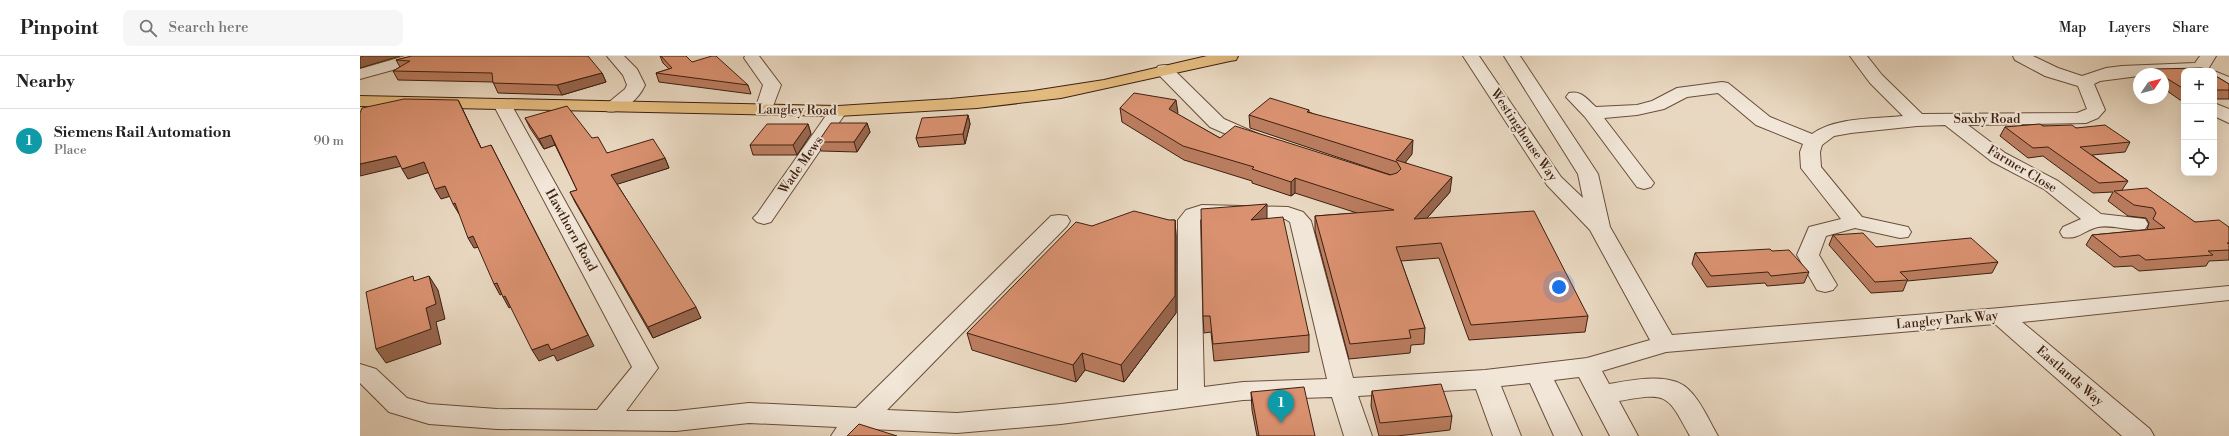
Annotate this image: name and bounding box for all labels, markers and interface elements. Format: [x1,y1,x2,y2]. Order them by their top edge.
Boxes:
search box [123,10,403,46]
text: Pinpoint [20,16,99,40]
icon: search [137,17,159,39]
text: Search here [169,18,249,37]
text: Map [2059,19,2086,37]
text: Layers [2108,19,2151,37]
text: Share [2173,19,2209,37]
north arrow [2133,68,2169,104]
map controls [2181,68,2217,176]
button: + [2181,68,2217,104]
text: Nearby [16,71,75,93]
street label: Westinghouse Way [1487,85,1561,185]
street label: Langley Road [757,101,837,119]
button: − [2181,104,2217,140]
street label: Saxby Road [1953,111,2021,127]
text: Siemens Rail Automation [54,123,231,142]
text: 1 [26,133,32,149]
text: 90 m [313,133,344,149]
street label: Wade Mews [775,133,827,198]
button: locate [2181,140,2217,176]
text: Place [54,142,86,158]
street label: Farmer Close [1984,142,2060,196]
street label: Hawthorn Road [542,186,601,275]
your location [1549,277,1569,297]
street label: Langley Park Way [1895,308,1999,332]
street label: Eastlands Way [2033,342,2107,410]
pin: 1 [1268,390,1294,423]

